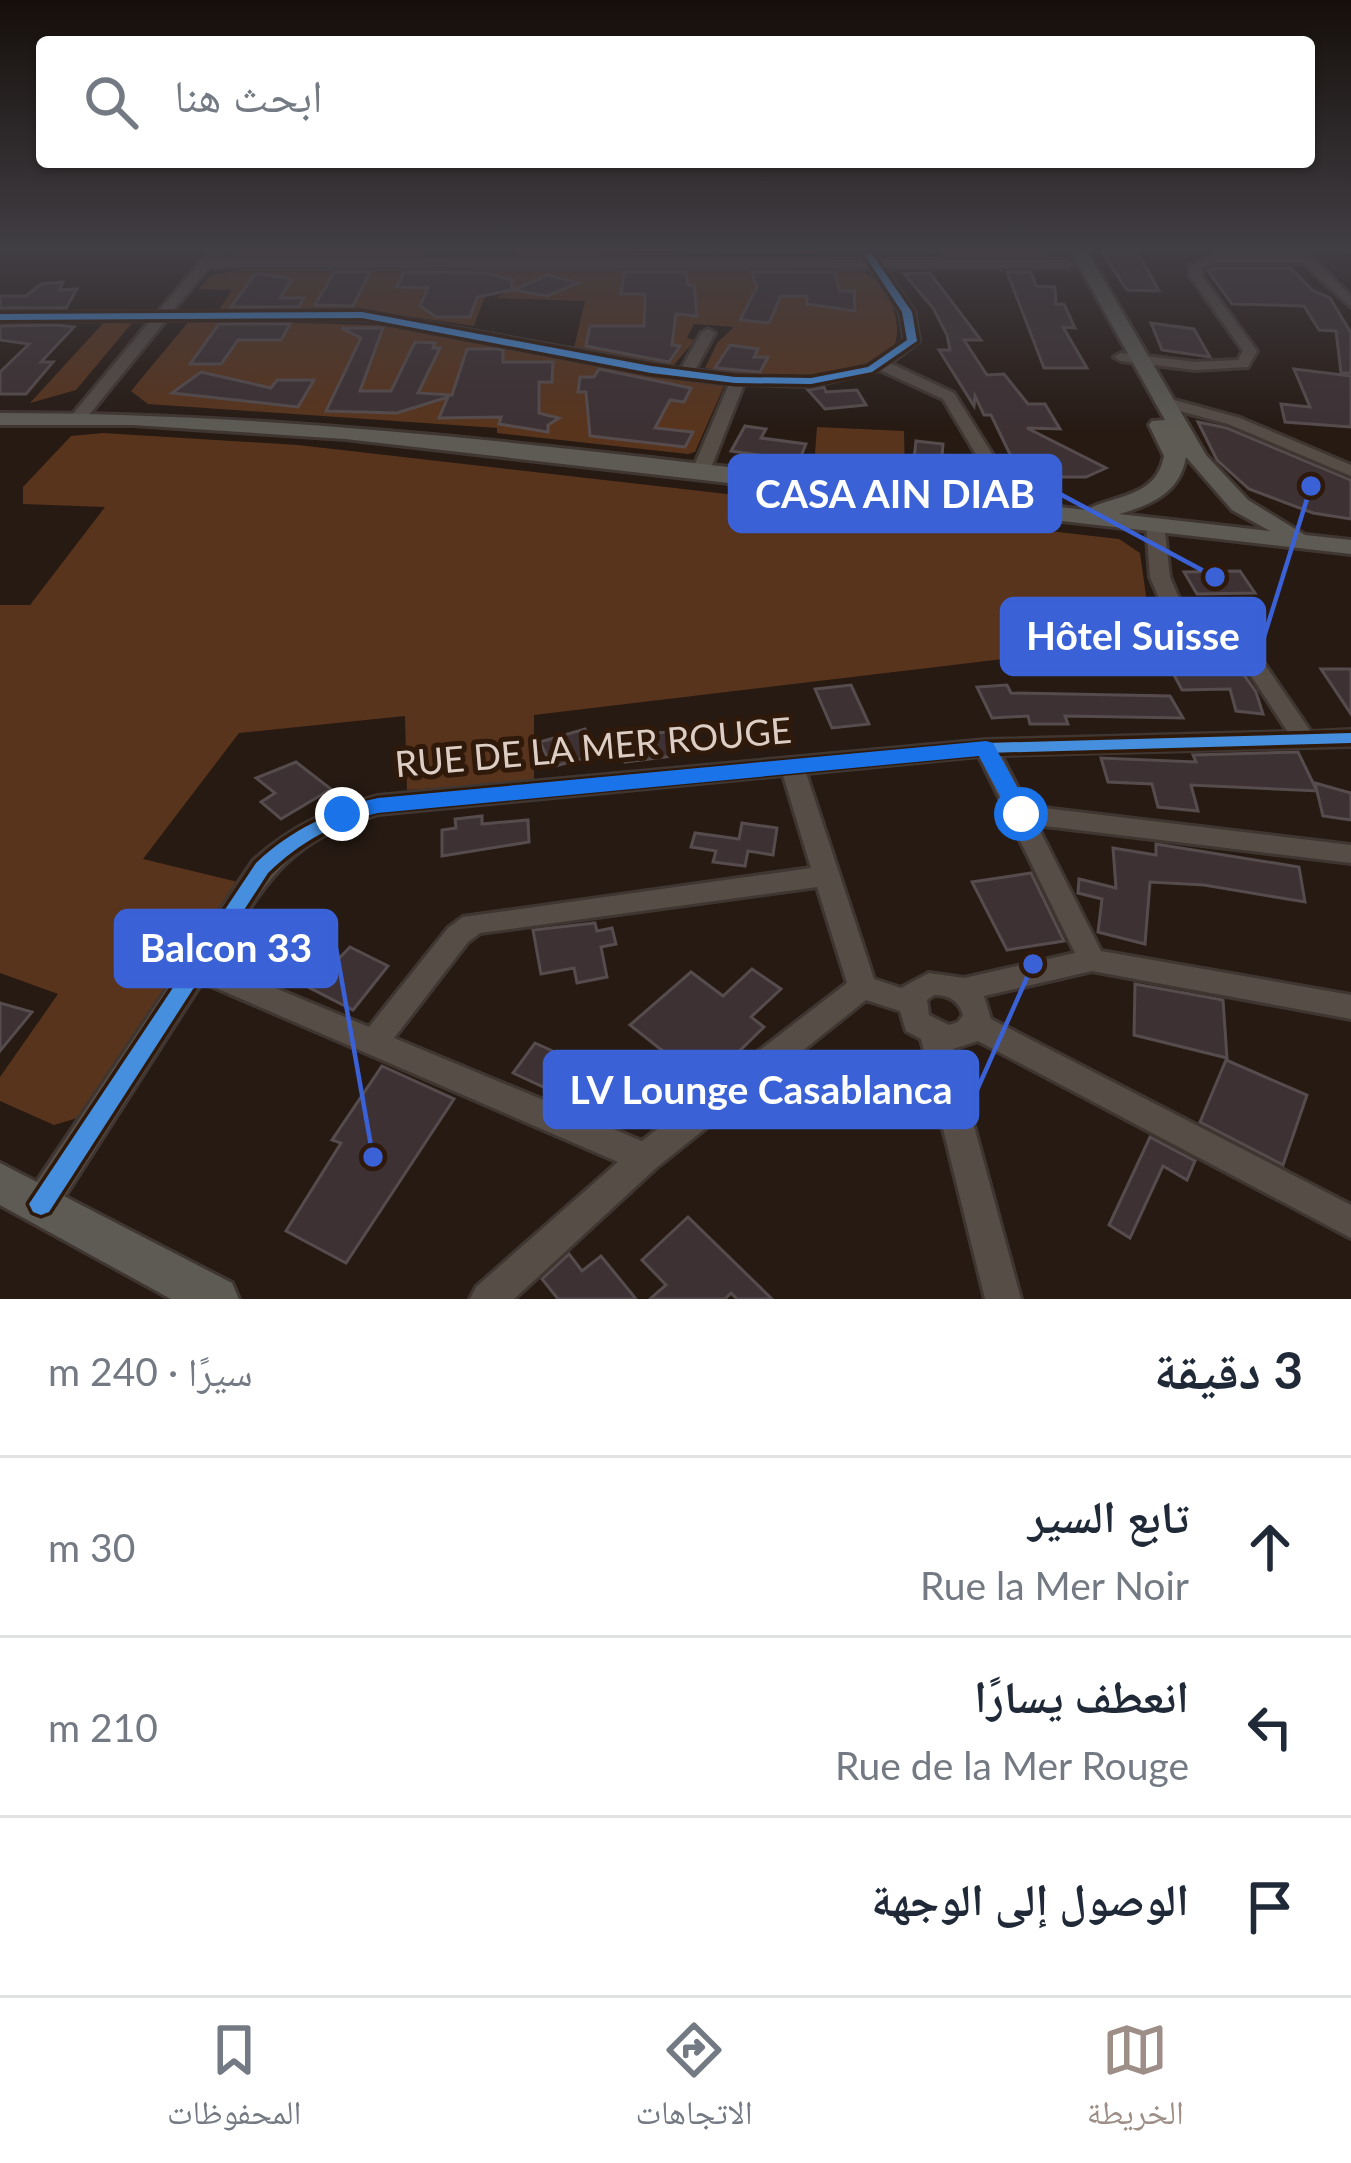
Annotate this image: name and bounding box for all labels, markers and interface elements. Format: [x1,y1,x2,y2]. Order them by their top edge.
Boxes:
search box [36,36,1315,168]
text: ابحث هنا [174,68,323,122]
icon: search [78,69,144,135]
callout: CASA AIN DIAB [730,456,1060,531]
text: CASA AIN DIAB [755,470,1035,516]
callout: Hôtel Suisse [1002,599,1264,674]
text: Hôtel Suisse [1026,612,1240,658]
street label: RUE DE LA MER ROUGE [393,707,793,785]
route end [315,787,369,841]
route start [994,787,1048,841]
callout: Balcon 33 [116,911,336,986]
text: Balcon 33 [140,924,312,970]
callout: LV Lounge Casablanca [545,1052,977,1127]
text: LV Lounge Casablanca [570,1066,952,1112]
text: 3 دقيقة [1154,1339,1303,1400]
text: سيرًا · 240 m [48,1348,253,1394]
text: تابع السير [1028,1489,1189,1543]
icon: ahead [1237,1514,1303,1580]
text: 30 m [48,1524,135,1570]
text: Rue la Mer Noir [920,1562,1189,1608]
text: انعطف يسارًا [974,1669,1189,1723]
icon: left [1237,1694,1303,1760]
text: 210 m [48,1704,158,1750]
text: Rue de la Mer Rouge [835,1742,1189,1788]
text: الوصول إلى الوجهة [871,1872,1189,1926]
icon: arrive [1237,1874,1303,1940]
tab: المحفوظات [167,2017,301,2145]
tab: الاتجاهات [635,2017,753,2145]
tab: الخريطة [1087,2017,1184,2145]

